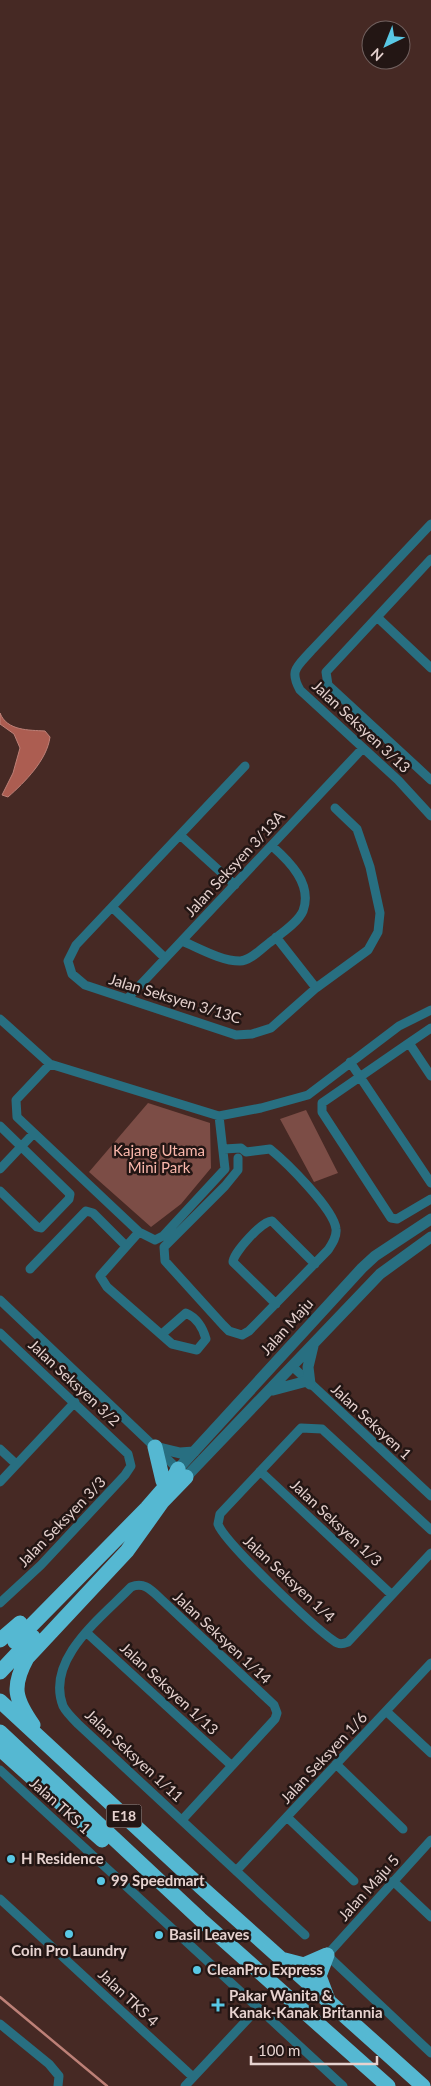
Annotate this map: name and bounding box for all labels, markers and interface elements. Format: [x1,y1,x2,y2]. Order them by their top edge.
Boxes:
north arrow [361,20,411,70]
text: N [367,45,387,65]
street label: Jalan Seksyen 3/13 [309,676,414,776]
street label: Jalan Seksyen 3/13A [181,806,288,920]
street label: Jalan Seksyen 3/13C [107,969,244,1027]
park label: Kajang Utama Mini Park [113,1141,205,1176]
street label: Jalan Maju [256,1294,316,1358]
street label: Jalan Seksyen 3/2 [25,1335,124,1429]
street label: Jalan Seksyen 1 [328,1380,416,1463]
street label: Jalan Seksyen 3/3 [14,1472,109,1570]
street label: Jalan Seksyen 1/3 [287,1475,386,1569]
street label: Jalan Seksyen 1/4 [240,1531,339,1625]
street label: Jalan Seksyen 1/14 [170,1587,276,1687]
street label: Jalan Seksyen 1/13 [117,1638,222,1738]
street label: Jalan Seksyen 1/11 [82,1705,187,1805]
street label: Jalan Seksyen 1/6 [276,1708,370,1807]
street label: Jalan TKS 1 [27,1773,95,1837]
road number: E18 [106,1804,142,1828]
place label: H Residence [21,1849,104,1867]
street label: Jalan Maju 5 [334,1851,402,1924]
marker: H Residence [5,1853,17,1865]
place label: 99 Speedmart [111,1871,205,1889]
marker: 99 Speedmart [95,1875,107,1887]
place label: Basil Leaves [169,1925,250,1943]
marker: Coin Pro Laundry [63,1928,75,1940]
marker: Basil Leaves [153,1929,165,1941]
place label: Coin Pro Laundry [11,1941,127,1959]
place label: CleanPro Express [207,1960,323,1978]
marker: CleanPro Express [191,1964,203,1976]
street label: Jalan TKS 4 [95,1965,163,2030]
place label: Pakar Wanita & Kanak-Kanak Britannia [229,1986,383,2021]
marker: Pakar Wanita & Kanak-Kanak Britannia [211,1998,225,2012]
scale bar [251,2034,377,2066]
text: 100 m [258,2041,300,2059]

